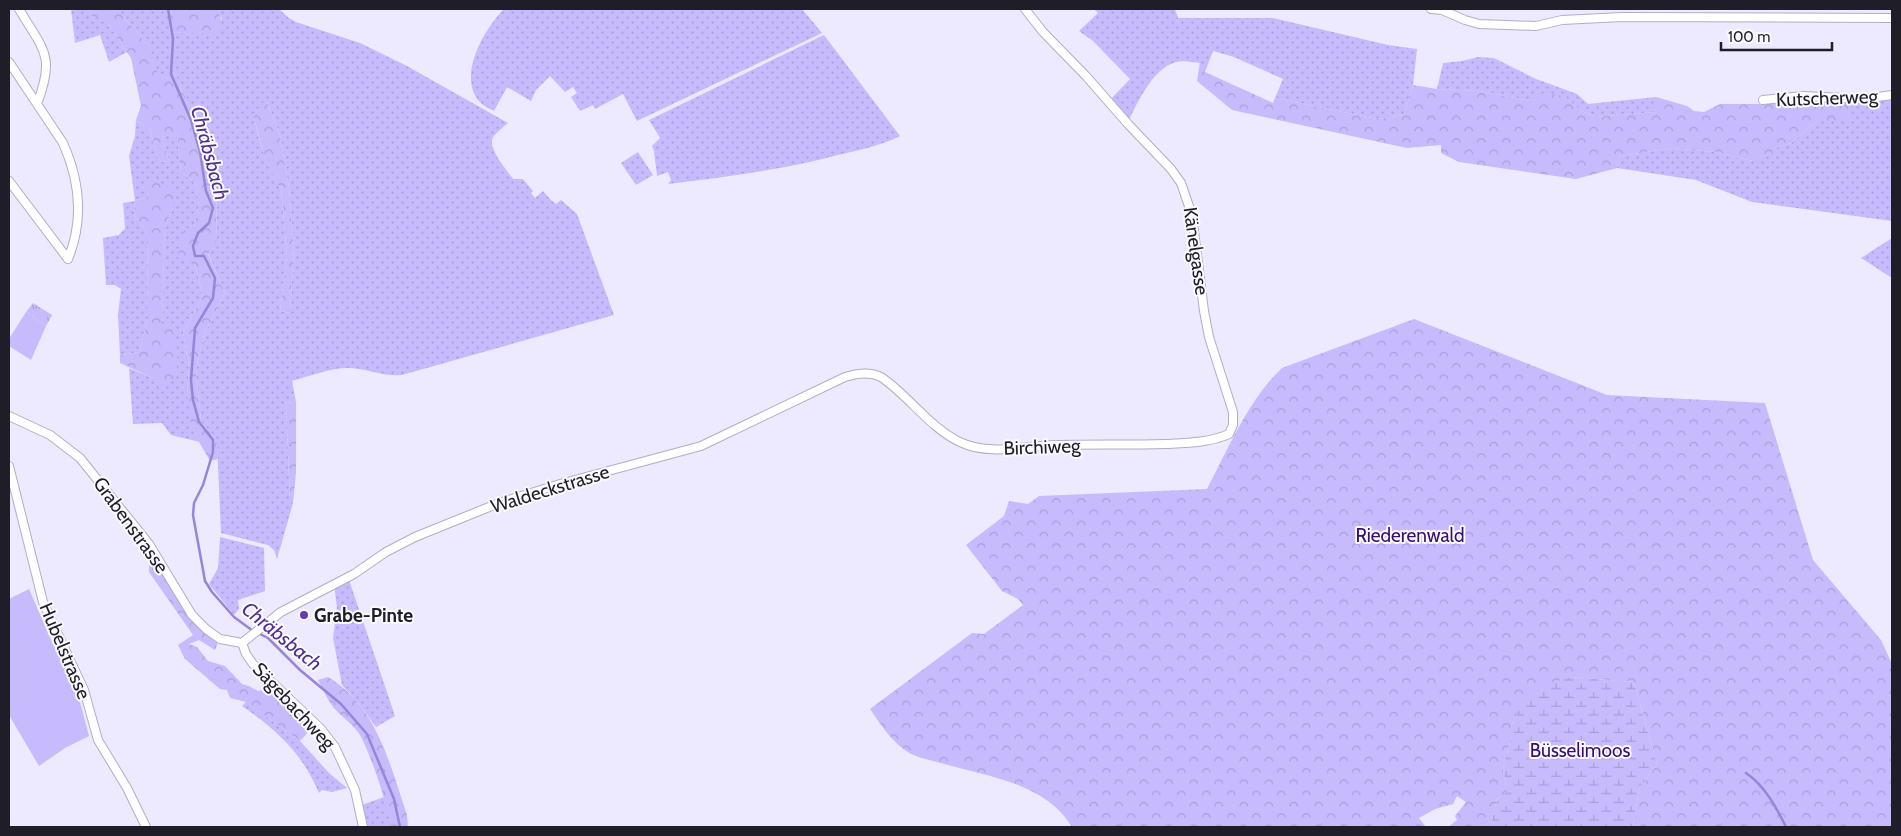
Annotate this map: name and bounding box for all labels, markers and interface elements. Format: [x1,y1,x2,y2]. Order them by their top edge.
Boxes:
scale bar [1721,20,1832,52]
text: 100 m [1728,28,1770,46]
street label: Kutscherweg [1776,85,1879,111]
water label: Chräbsbach [186,104,234,202]
street label: Känelgasse [1178,205,1214,297]
street label: Birchiweg [1003,434,1081,460]
street label: Waldeckstrasse [488,460,612,518]
street label: Grabenstrasse [88,472,174,578]
park label: Riederenwald [1355,524,1465,547]
water label: Chräbsbach [237,596,327,676]
street label: Hubelstrasse [34,599,96,703]
place label: Grabe-Pinte [314,604,413,627]
marker: Grabe-Pinte [298,609,310,621]
street label: Sägebachweg [248,658,341,755]
park label: Büsselimoos [1530,739,1630,762]

